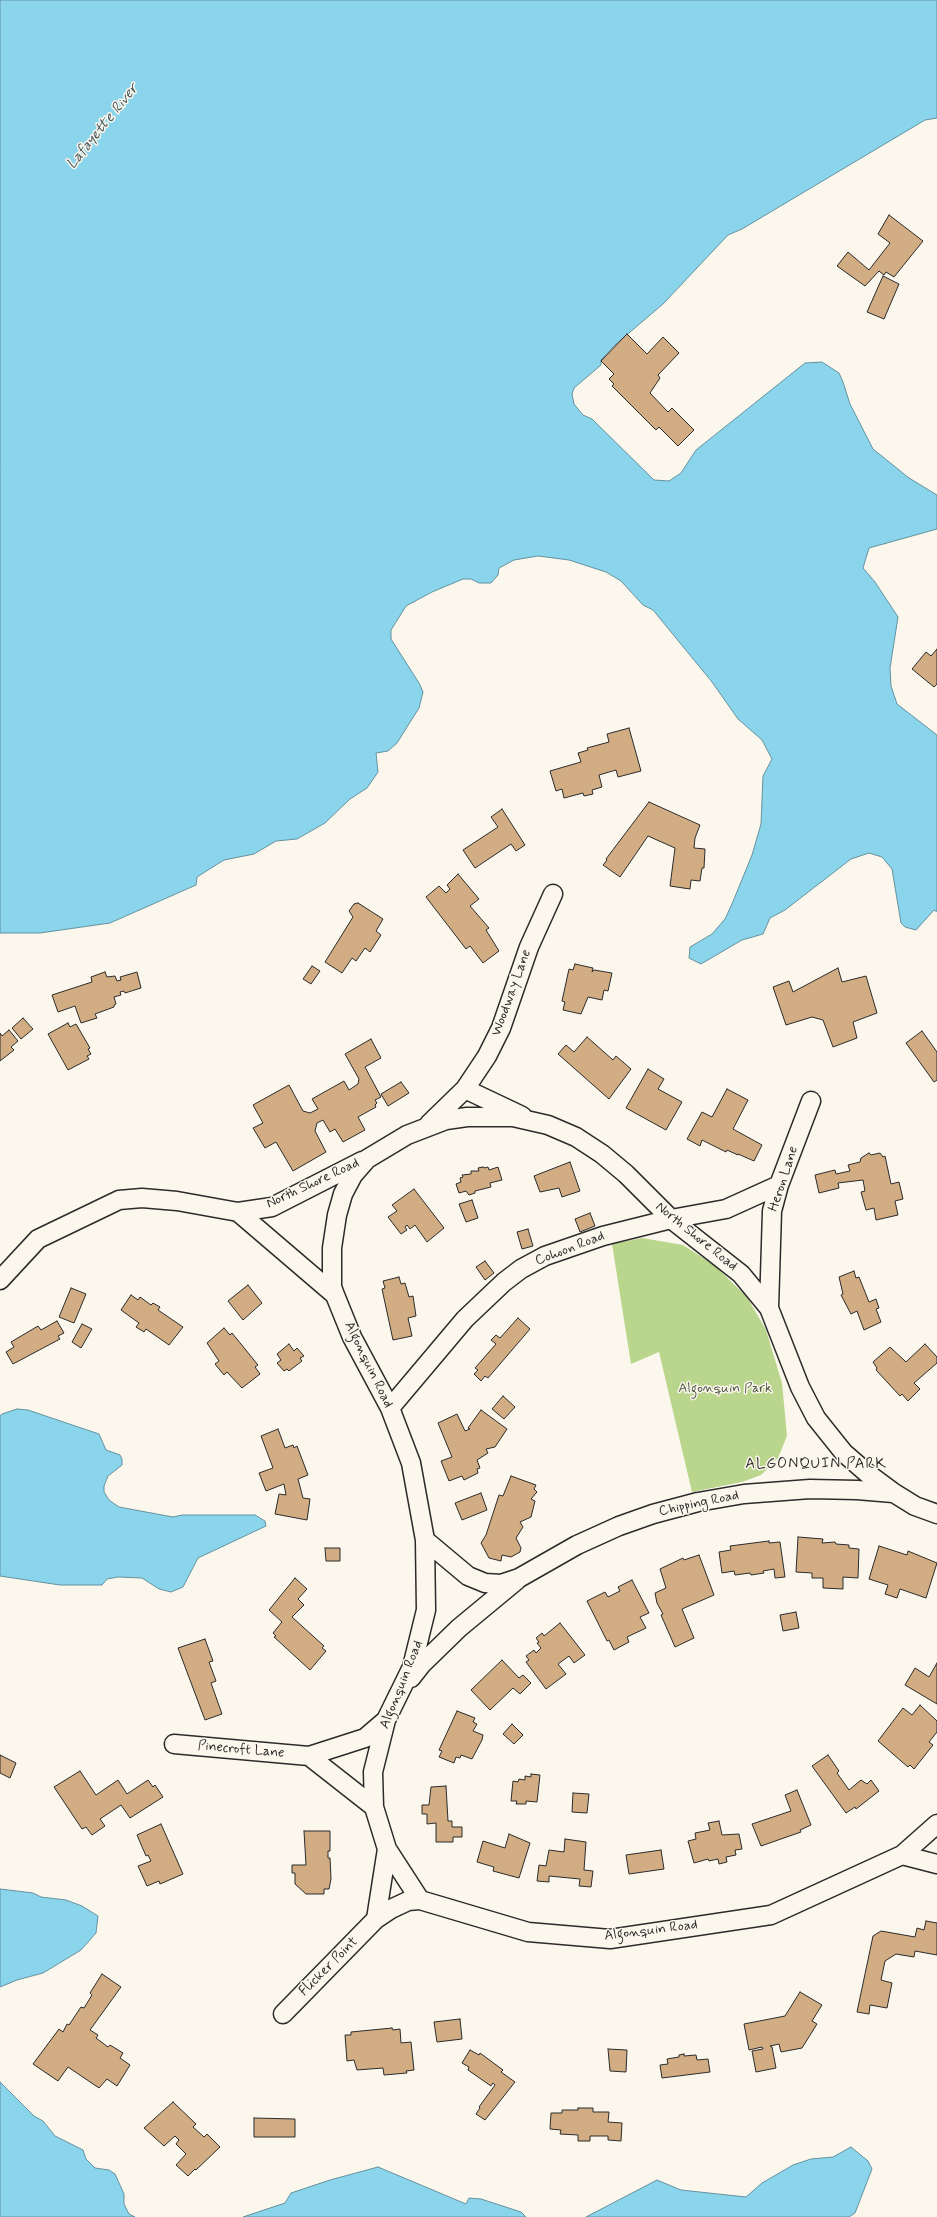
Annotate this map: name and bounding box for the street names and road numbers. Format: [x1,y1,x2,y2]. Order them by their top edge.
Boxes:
street label: Woodway Lane [489,947,535,1039]
street label: Heron Lane [766,1144,802,1214]
street label: North Shore Road [264,1155,362,1213]
street label: North Shore Road [652,1199,740,1275]
street label: Cohoon Road [533,1228,607,1270]
street label: Algonquin Road [340,1319,396,1411]
street label: Chipping Road [657,1487,741,1521]
street label: Algonquin Road [377,1638,427,1732]
street label: Pinecroft Lane [197,1738,285,1762]
street label: Algonquin Road [603,1917,699,1945]
street label: Flicker Point [296,1934,362,2000]

